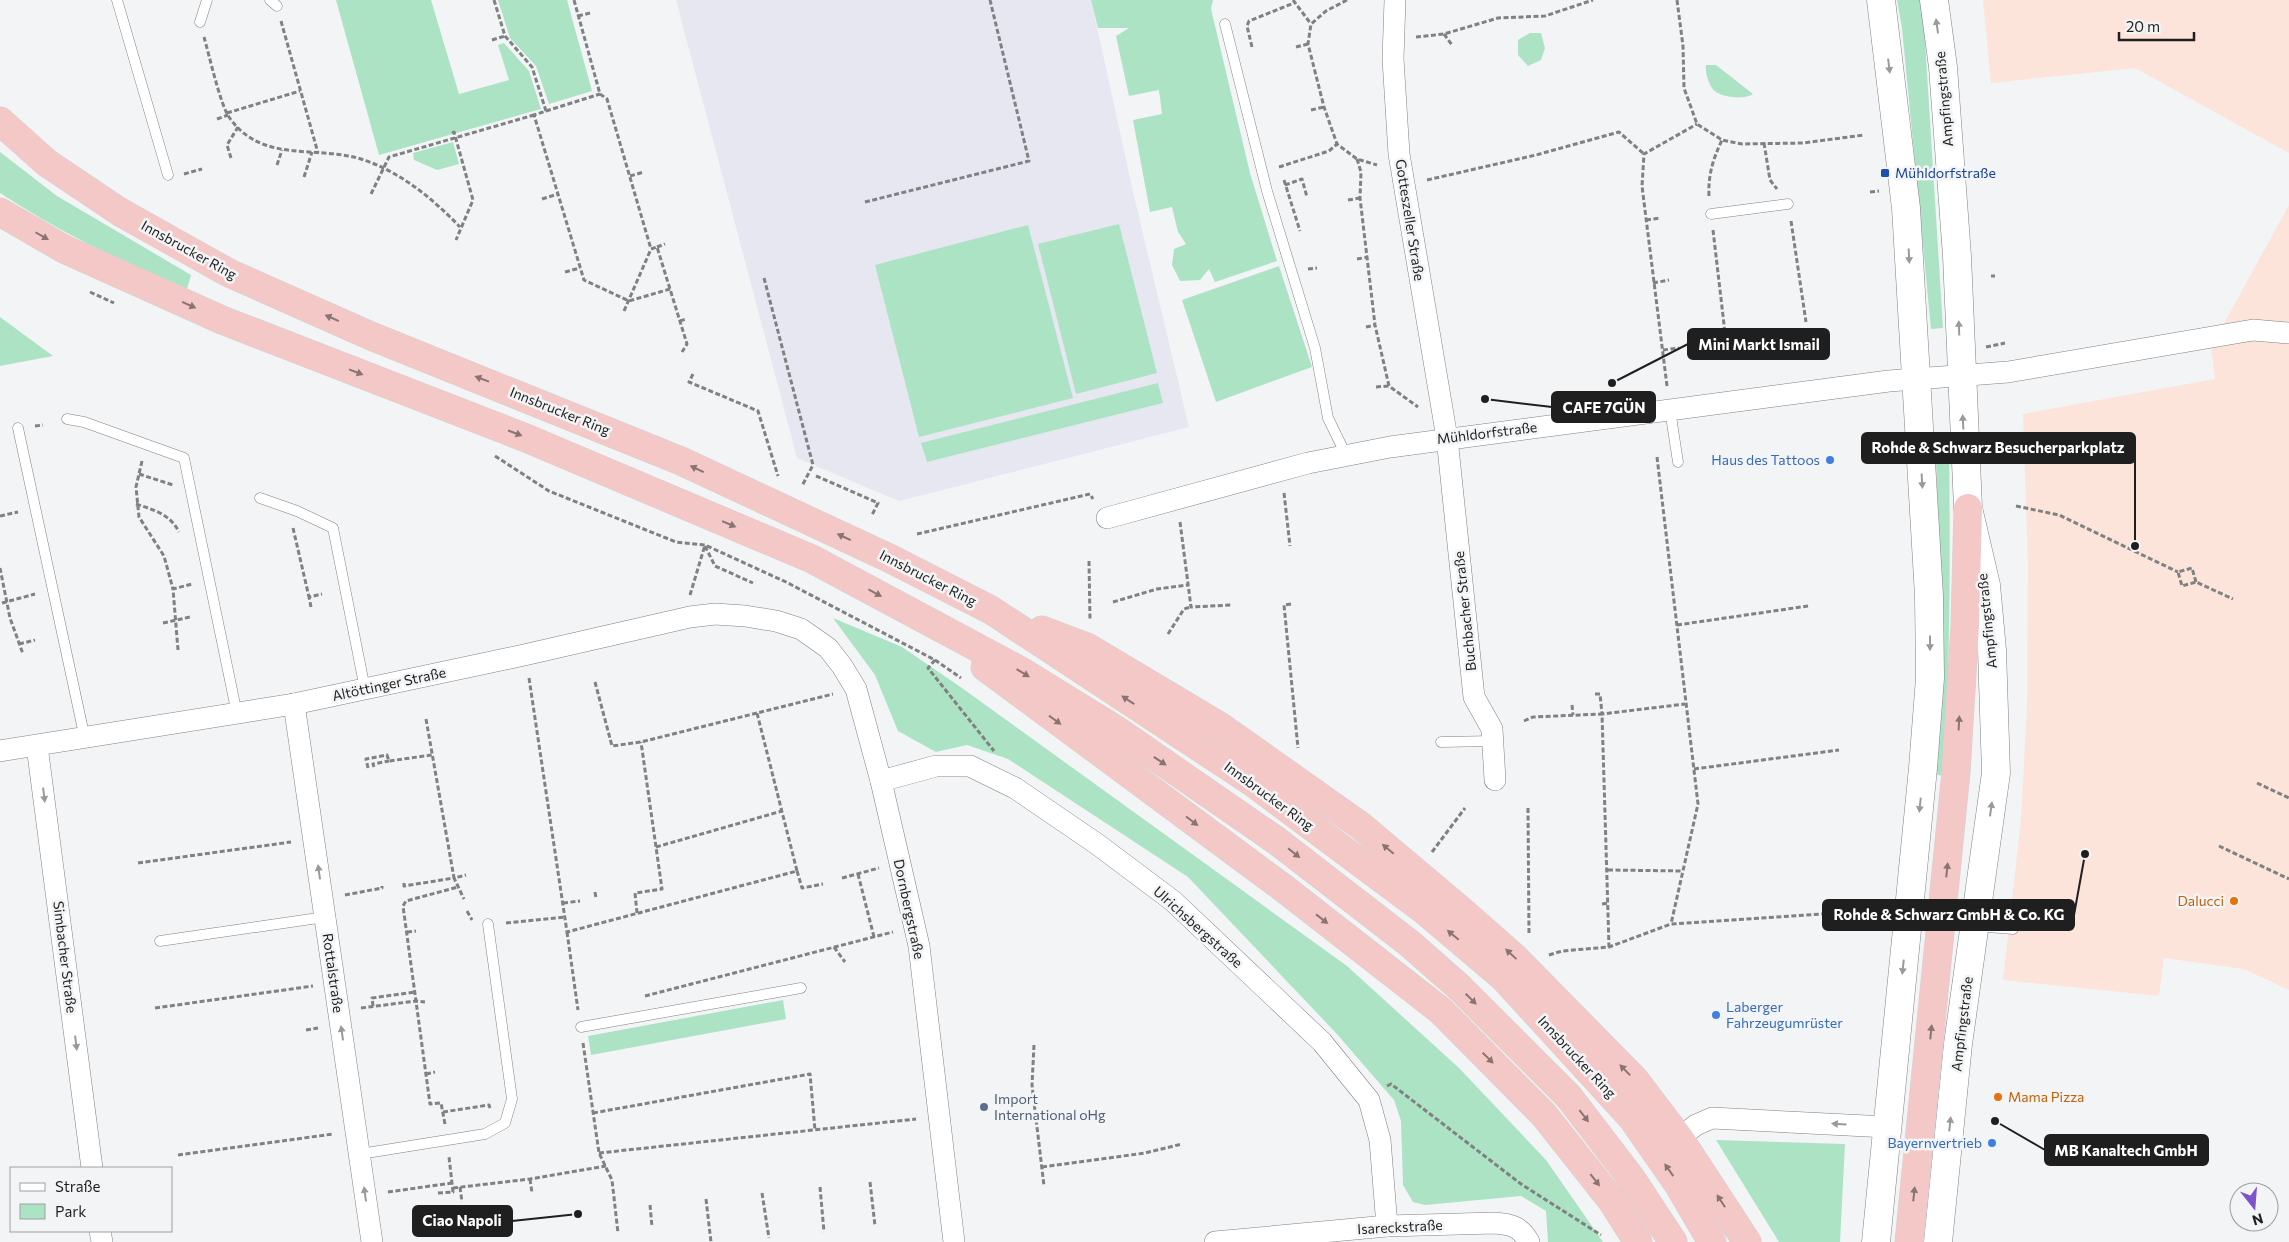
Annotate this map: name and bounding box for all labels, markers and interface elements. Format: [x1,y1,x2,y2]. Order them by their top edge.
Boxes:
scale bar [2119,10,2194,42]
text: 20 m [2126,17,2160,35]
one-way arrow [1933,18,1941,34]
street label: Ampfingstraße [1931,51,1956,147]
one-way arrow [1885,58,1893,74]
street label: Gotteszeller Straße [1392,158,1429,282]
place label: Mühldorfstraße [1895,164,1996,181]
marker: Mühldorfstraße [1879,167,1891,179]
street label: Innsbrucker Ring [139,216,240,283]
one-way arrow [35,232,49,241]
one-way arrow [1906,249,1914,265]
one-way arrow [182,302,196,310]
one-way arrow [325,314,339,322]
one-way arrow [1955,320,1963,336]
callout: Mini Markt Ismail [1688,329,1829,359]
text: Mini Markt Ismail [1698,335,1820,353]
one-way arrow [349,368,364,376]
one-way arrow [475,375,490,383]
street label: Innsbrucker Ring [508,383,613,439]
callout: CAFE 7GÜN [1552,392,1655,422]
text: CAFE 7GÜN [1563,398,1645,416]
one-way arrow [1959,414,1967,430]
street label: Mühldorfstraße [1436,418,1538,447]
one-way arrow [507,430,522,437]
callout: Rohde & Schwarz Besucherparkplatz [1862,433,2135,463]
text: Rohde & Schwarz Besucherparkplatz [1871,438,2125,456]
place label: Haus des Tattoos [1711,451,1820,468]
marker: Haus des Tattoos [1824,454,1836,466]
one-way arrow [690,464,704,472]
one-way arrow [1919,473,1927,489]
one-way arrow [721,520,736,528]
one-way arrow [837,533,851,541]
street label: Innsbrucker Ring [877,546,980,609]
street label: Buchbacher Straße [1450,550,1479,672]
street label: Ampfingstraße [1973,573,2000,669]
one-way arrow [868,589,883,597]
one-way arrow [1926,635,1934,651]
street label: Altöttinger Straße [331,663,447,704]
one-way arrow [1017,669,1030,678]
one-way arrow [1122,696,1135,705]
one-way arrow [1048,714,1061,725]
one-way arrow [1956,715,1964,731]
one-way arrow [1154,756,1167,766]
street label: Innsbrucker Ring [1221,757,1318,834]
one-way arrow [40,787,48,803]
one-way arrow [1915,797,1923,813]
one-way arrow [1987,801,1995,817]
one-way arrow [1186,816,1199,826]
one-way arrow [1381,843,1394,854]
one-way arrow [1287,848,1300,859]
street label: Dornbergstraße [891,857,928,960]
one-way arrow [1943,862,1951,878]
one-way arrow [314,864,322,880]
street label: Ulrichsbergstraße [1150,882,1246,971]
place label: Dalucci [2178,892,2224,909]
marker: Dalucci [2228,895,2240,907]
street label: Simbacher Straße [50,900,81,1014]
callout: Rohde & Schwarz GmbH & Co. KG [1823,900,2074,930]
text: Rohde & Schwarz GmbH & Co. KG [1833,905,2065,923]
one-way arrow [1315,913,1328,924]
one-way arrow [1447,930,1460,941]
street label: Rottalstraße [319,932,347,1014]
one-way arrow [1505,948,1517,960]
one-way arrow [1899,959,1907,975]
street label: Ampfingstraße [1947,976,1976,1072]
one-way arrow [1465,993,1477,1005]
place label: Laberger Fahrzeugumrüster [1726,998,1843,1031]
marker: Laberger Fahrzeugumrüster [1710,1009,1722,1021]
street label: Innsbrucker Ring [1535,1012,1620,1102]
one-way arrow [1927,1024,1935,1040]
one-way arrow [338,1025,346,1041]
one-way arrow [72,1035,80,1051]
one-way arrow [1482,1052,1494,1064]
one-way arrow [1619,1064,1631,1076]
place label: Mama Pizza [2008,1088,2084,1105]
place label: Import International oHg [994,1090,1106,1123]
marker: Mama Pizza [1992,1091,2004,1103]
marker: Import International oHg [978,1101,990,1113]
one-way arrow [1578,1109,1589,1122]
one-way arrow [1946,1116,1954,1132]
one-way arrow [1830,1119,1846,1127]
place label: Bayernvertrieb [1887,1134,1982,1151]
callout: MB Kanaltech GmbH [2045,1135,2208,1165]
marker: Bayernvertrieb [1986,1137,1998,1149]
text: MB Kanaltech GmbH [2054,1141,2198,1159]
one-way arrow [1664,1164,1674,1177]
legend [10,1167,172,1232]
one-way arrow [1590,1173,1601,1186]
text: Straße [55,1177,101,1195]
north arrow [2229,1182,2279,1232]
one-way arrow [361,1185,369,1201]
one-way arrow [1910,1185,1918,1201]
one-way arrow [1716,1194,1725,1208]
text: Park [55,1202,86,1220]
callout: Ciao Napoli [413,1206,512,1236]
text: N [2250,1210,2265,1230]
text: Ciao Napoli [422,1211,502,1229]
street label: Isareckstraße [1357,1216,1443,1237]

